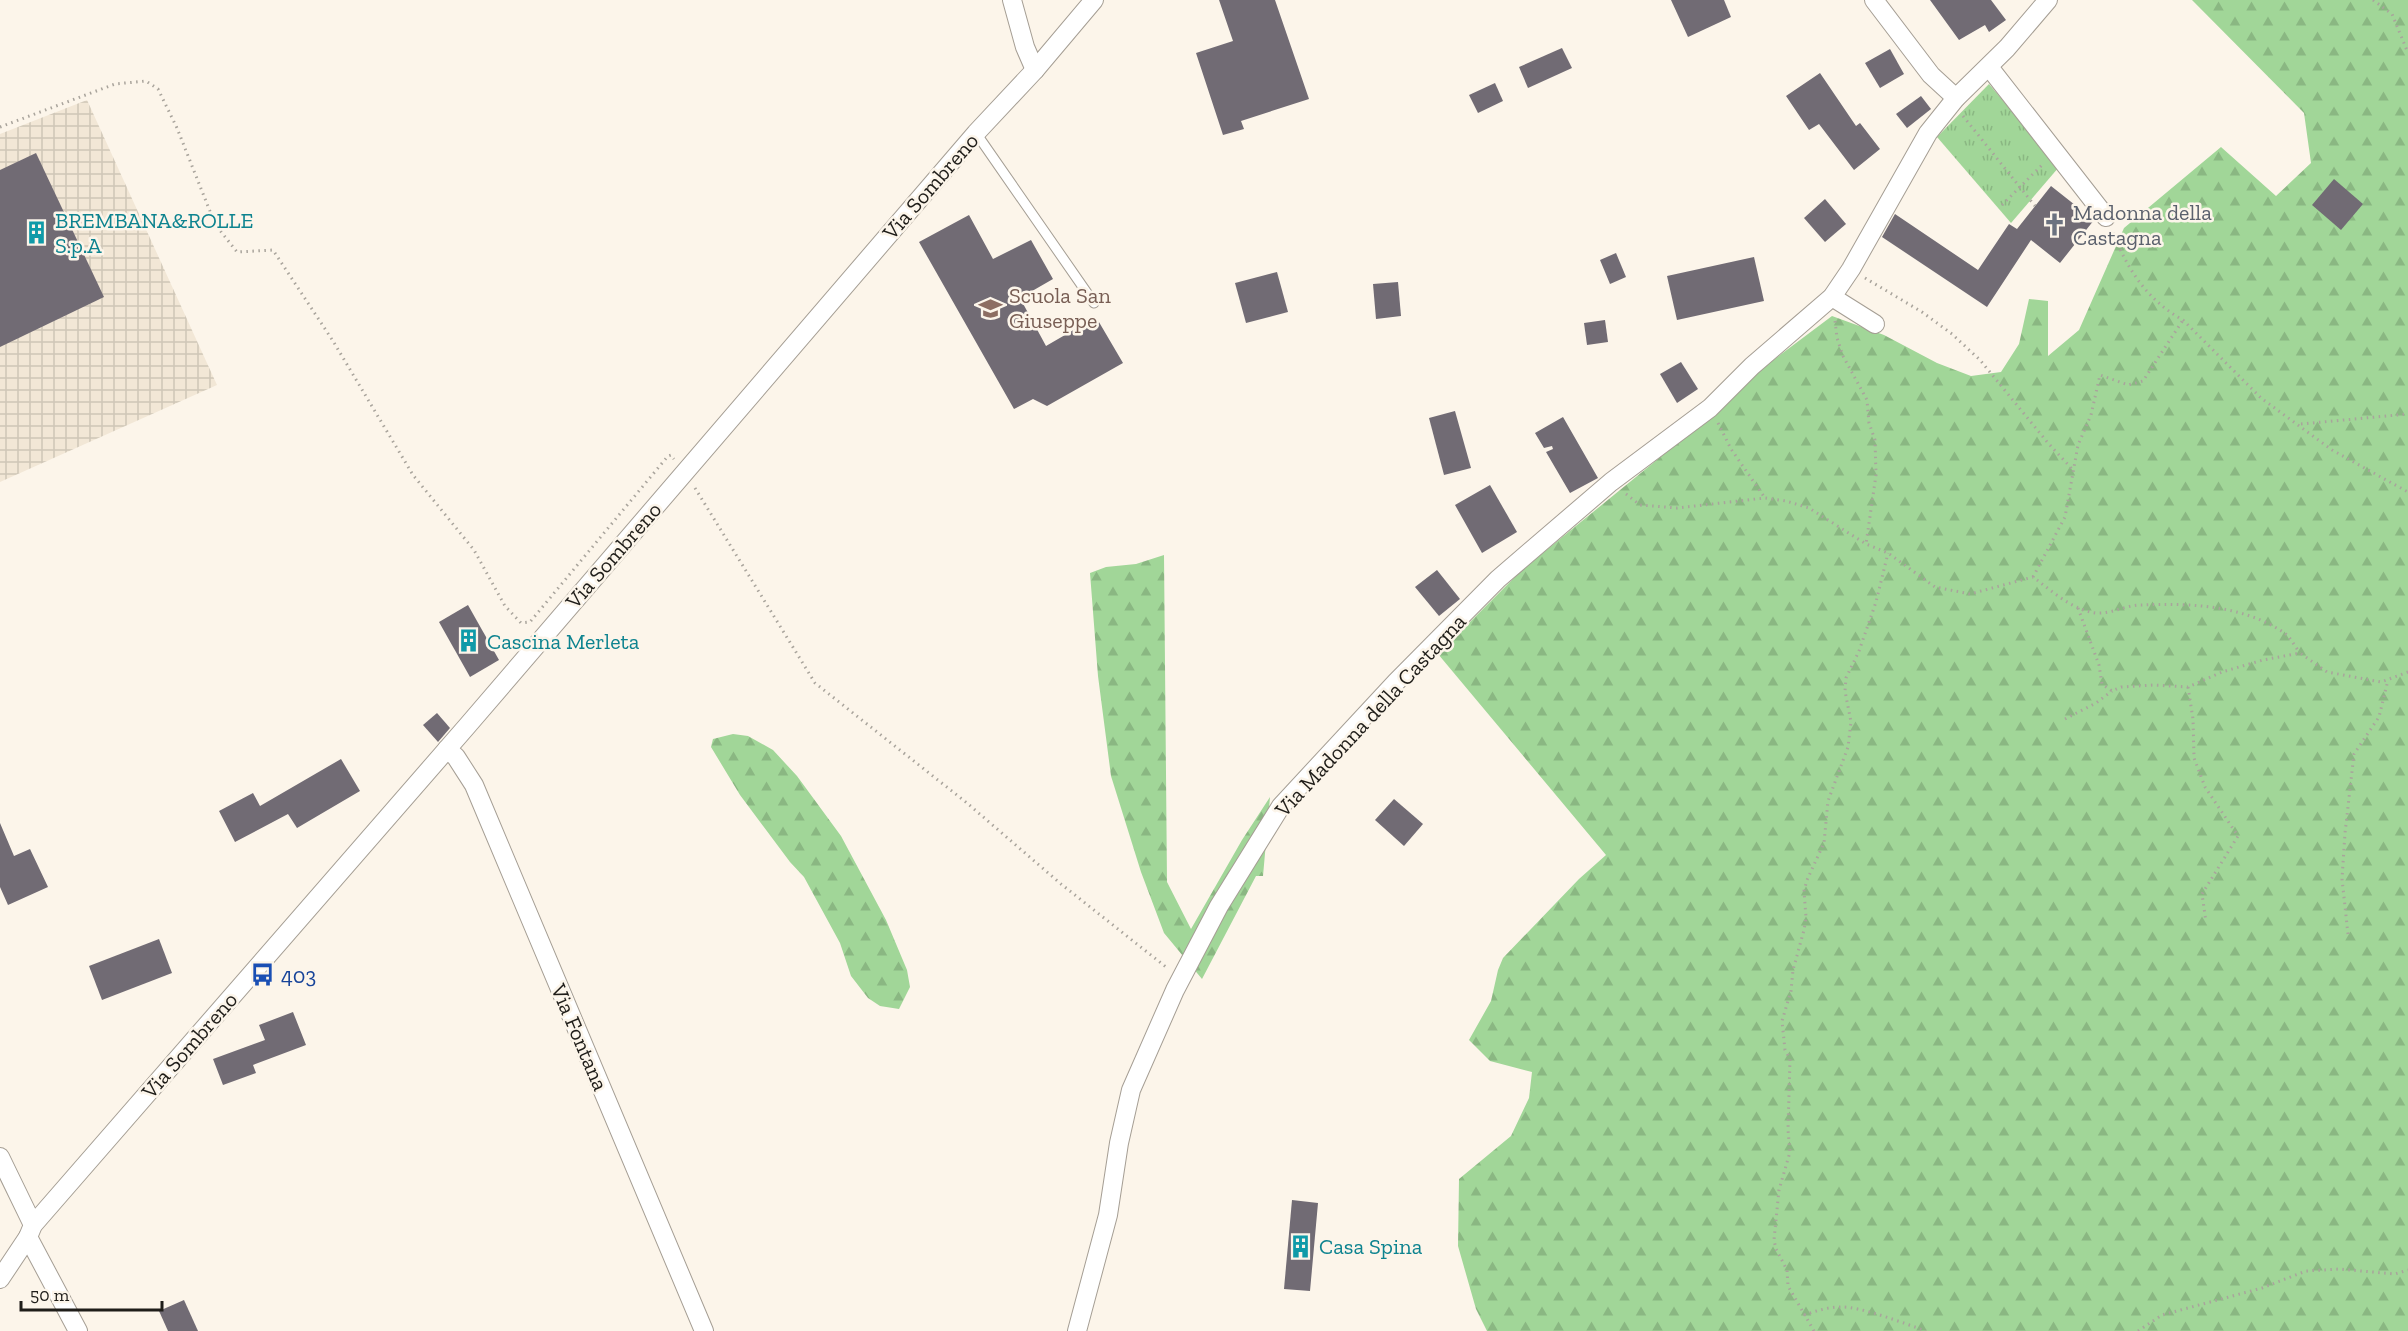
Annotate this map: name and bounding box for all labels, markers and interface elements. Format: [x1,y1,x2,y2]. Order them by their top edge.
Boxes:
street label: Via Sombreno [876,127,984,246]
place label: Madonna della Castagna [2073,199,2212,251]
place label: BREMBANA&ROLLE S.p.A [55,207,254,259]
church icon: Madonna della Castagna [2042,212,2068,238]
building icon: BREMBANA&ROLLE S.p.A [24,220,50,246]
place label: Scuola San Giuseppe [1009,282,1111,334]
school or university icon: Scuola San Giuseppe [978,295,1004,321]
street label: Via Sombreno [559,496,667,615]
street label: Via Madonna della Castagna [1268,608,1472,823]
building icon: Cascina Merleta [456,628,482,654]
place label: Cascina Merleta [487,628,640,655]
bus stop icon: 403 [250,962,276,988]
place label: 403 [281,962,316,989]
street label: Via Fontana [545,979,614,1095]
street label: Via Sombreno [135,986,243,1105]
building icon: Casa Spina [1288,1233,1314,1259]
place label: Casa Spina [1319,1233,1423,1260]
scale bar [21,1274,162,1312]
text: 50 m [30,1284,70,1306]

